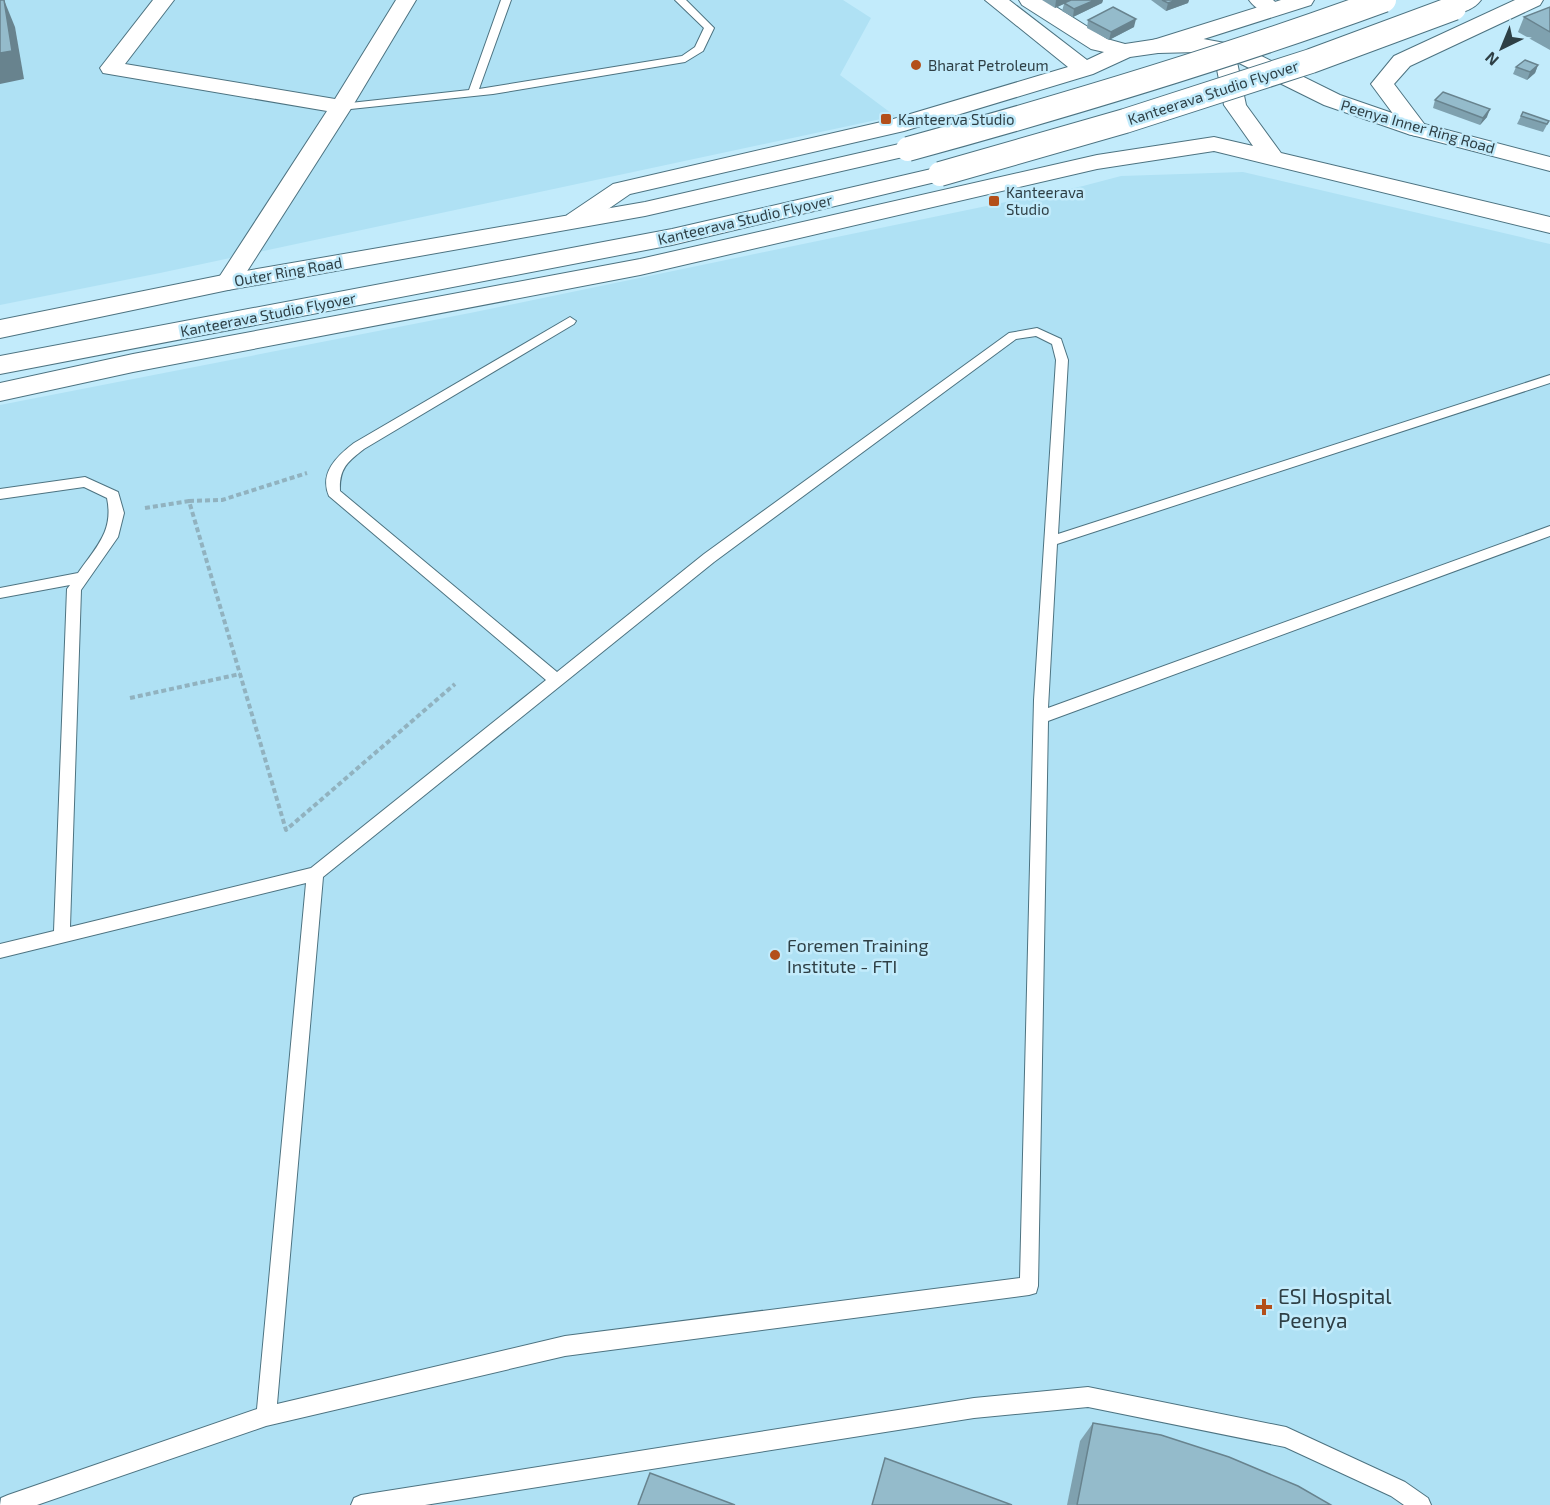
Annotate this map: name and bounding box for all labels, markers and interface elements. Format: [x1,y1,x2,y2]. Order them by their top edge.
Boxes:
north arrow [1472,18,1532,78]
text: N [1481,48,1502,70]
place label: Bharat Petroleum [928,56,1049,74]
street label: Kanteerava Studio Flyover [1125,56,1301,128]
marker: Bharat Petroleum [909,58,923,72]
street label: Peenya Inner Ring Road [1339,95,1497,157]
place label: Kanteerva Studio [898,110,1015,128]
marker: Kanteerva Studio [879,112,893,126]
place label: Kanteerava Studio [1006,183,1084,218]
street label: Kanteerava Studio Flyover [656,190,834,248]
marker: Kanteerava Studio [987,194,1001,208]
street label: Outer Ring Road [233,253,343,289]
street label: Kanteerava Studio Flyover [179,288,357,340]
place label: Foremen Training Institute - FTI [787,934,929,977]
marker: Foremen Training Institute - FTI [768,948,782,962]
place label: ESI Hospital Peenya [1278,1283,1392,1332]
marker: ESI Hospital Peenya [1255,1298,1273,1316]

